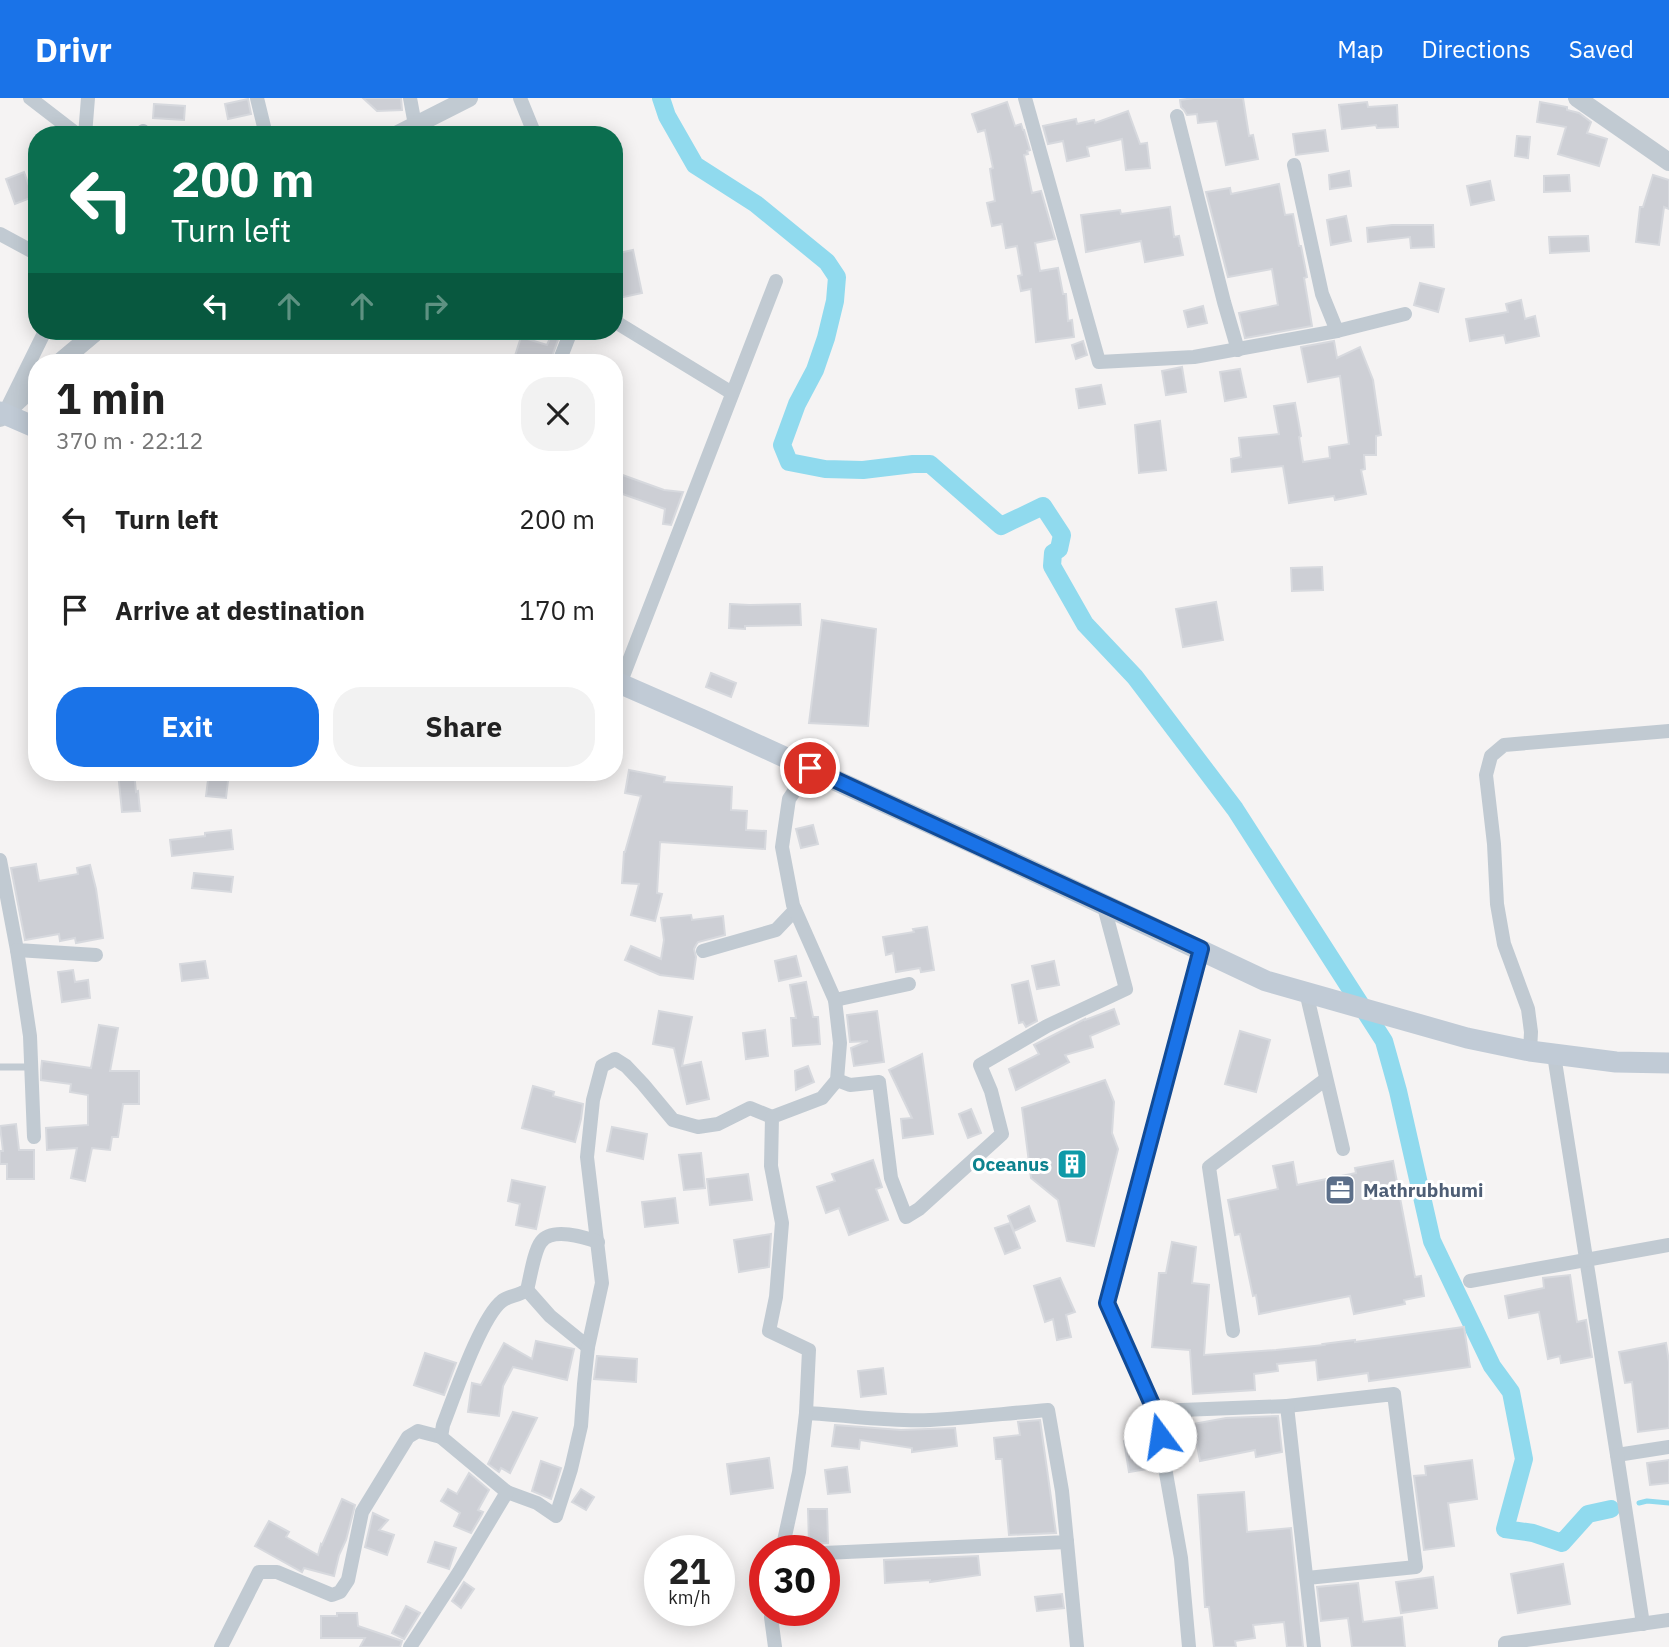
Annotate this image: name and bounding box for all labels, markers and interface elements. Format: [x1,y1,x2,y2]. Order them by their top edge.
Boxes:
text: Drivr [35,28,112,71]
text: Map [1337,33,1383,65]
text: Directions [1421,33,1531,65]
text: Saved [1569,33,1634,65]
text: 200 m [171,147,315,210]
icon: left [56,154,147,245]
text: Turn left [171,209,291,251]
icon: left [197,287,235,325]
icon: ahead [270,287,308,325]
icon: ahead [343,287,381,325]
icon: right [416,287,454,325]
text: 1 min [56,371,166,426]
button: close [521,377,595,451]
text: 370 m · 22:12 [56,425,203,455]
icon: left [56,500,94,538]
text: Turn left [115,502,218,536]
text: 200 m [519,502,595,536]
icon: arrive [56,591,94,629]
text: Arrive at destination [115,593,365,627]
text: 170 m [519,593,595,627]
button: Exit [56,687,319,767]
button: Share [333,687,595,767]
pin [780,738,840,798]
icon: arrive [791,749,829,787]
building icon: Oceanus [1055,1147,1089,1181]
place label: Oceanus [972,1152,1049,1176]
office icon: Mathrubhumi [1323,1173,1357,1207]
place label: Mathrubhumi [1363,1178,1483,1202]
position arrow [1123,1399,1197,1473]
speed limit sign: 30 [749,1535,840,1626]
text: 21 [668,1548,711,1594]
text: km/h [668,1586,711,1609]

